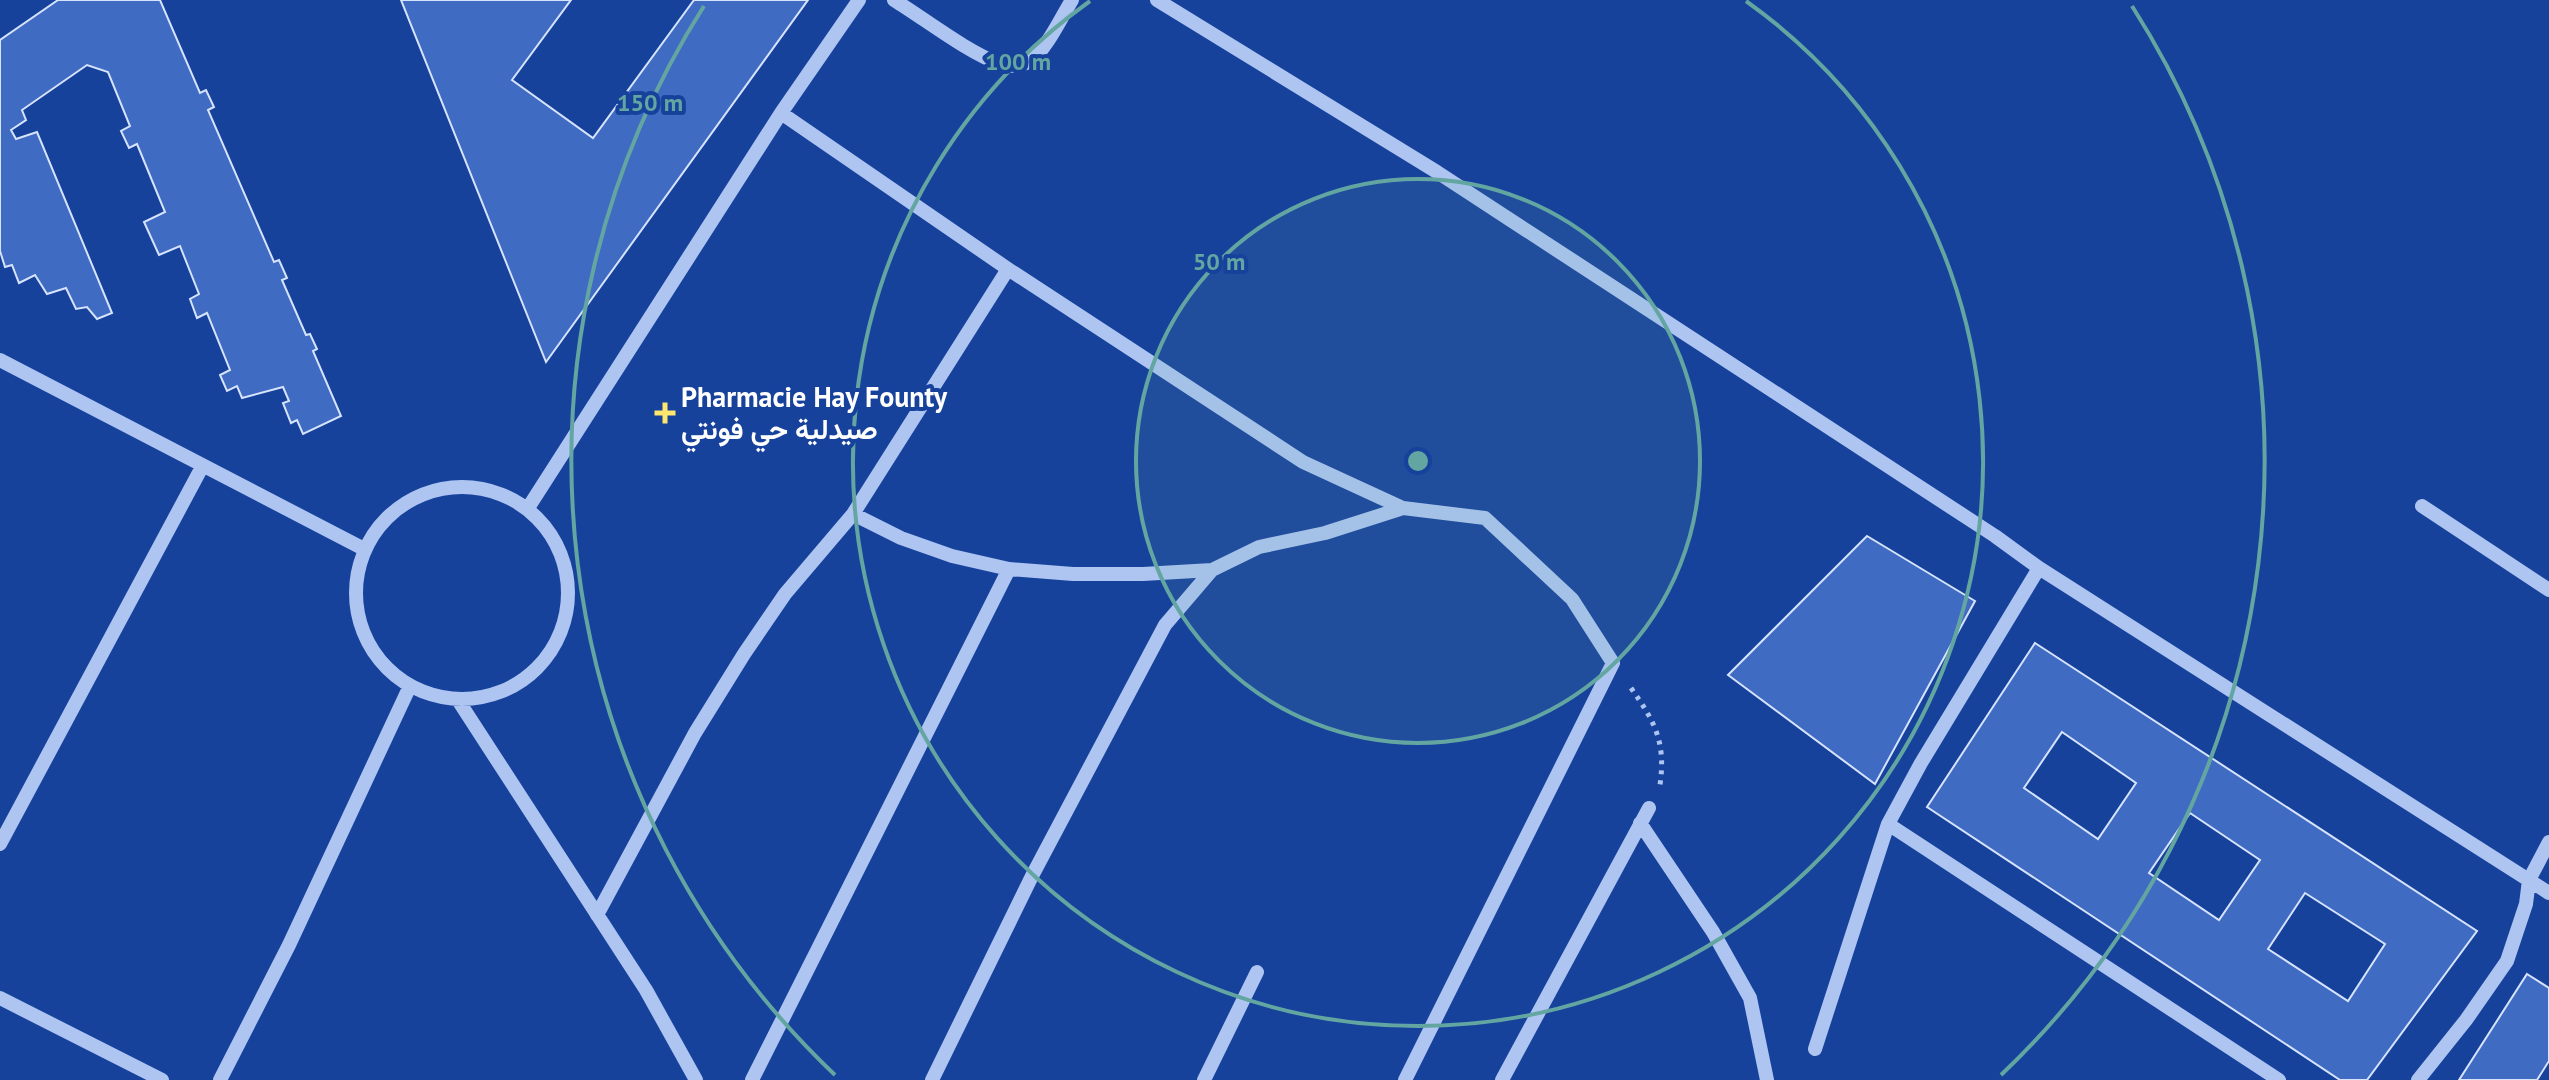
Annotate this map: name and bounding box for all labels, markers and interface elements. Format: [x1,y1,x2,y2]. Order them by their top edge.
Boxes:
text: 100 m [985,46,1051,77]
text: 150 m [617,87,683,118]
text: 50 m [1193,246,1245,277]
place label: Pharmacie Hay Founty صيدلية حي فونتي [681,378,948,453]
marker: Pharmacie Hay Founty صيدلية حي فونتي [656,404,674,422]
centre of rings [1404,447,1432,475]

